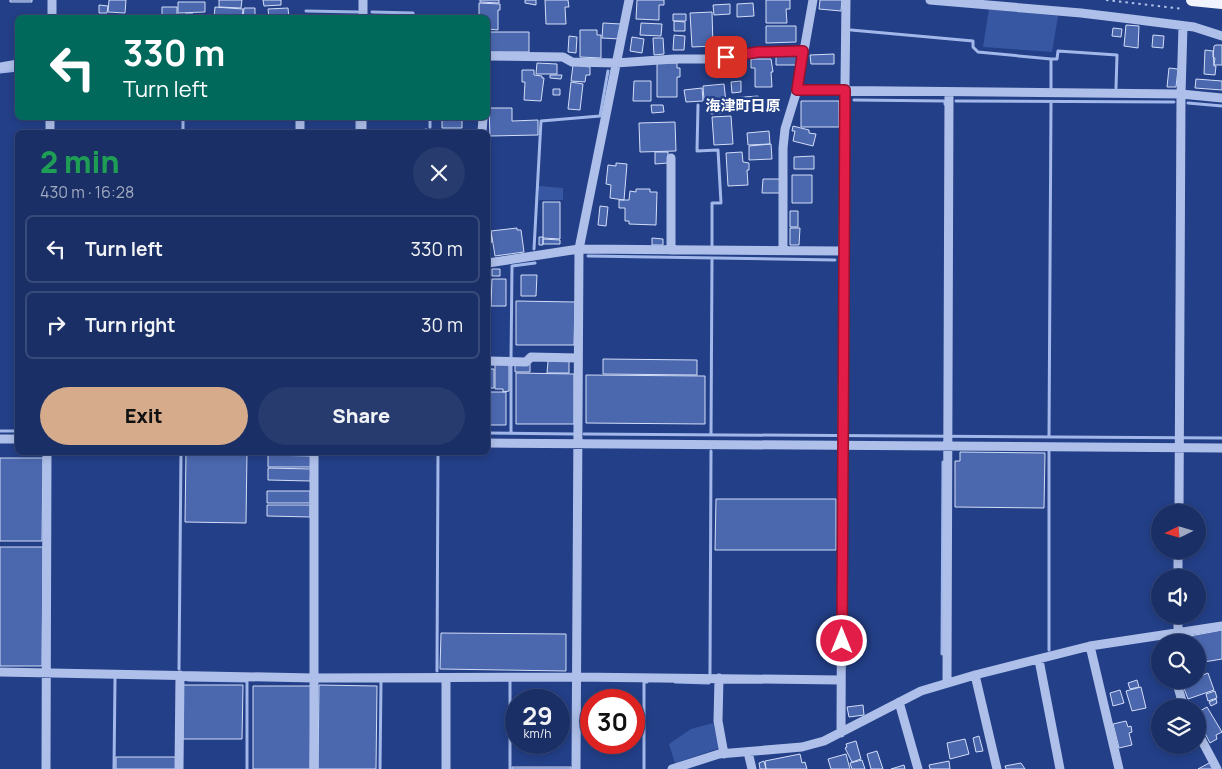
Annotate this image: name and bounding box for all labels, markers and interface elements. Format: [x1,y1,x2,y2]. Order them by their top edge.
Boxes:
text: 330 m [123,29,225,77]
icon: left [40,35,105,100]
pin [705,36,747,78]
icon: arrive [712,43,740,71]
text: Turn left [123,74,208,104]
district label: 海津町日原 [705,95,781,116]
text: 2 min [40,141,120,182]
button: close [413,147,465,199]
text: 430 m · 16:28 [40,181,134,203]
icon: left [42,235,70,263]
text: Turn left [85,236,163,262]
text: 330 m [410,236,463,262]
icon: right [42,311,70,339]
text: Turn right [85,312,175,338]
text: 30 m [421,312,463,338]
button: Exit [40,387,248,445]
button: Share [258,387,465,445]
north arrow [1151,504,1206,559]
map controls [1151,504,1206,754]
button: sound [1151,569,1206,624]
position arrow [815,614,867,666]
button: search [1151,634,1206,689]
speed limit sign: 30 [580,689,645,754]
text: 29 [522,698,553,733]
button: layers [1151,699,1206,754]
text: km/h [524,725,551,742]

